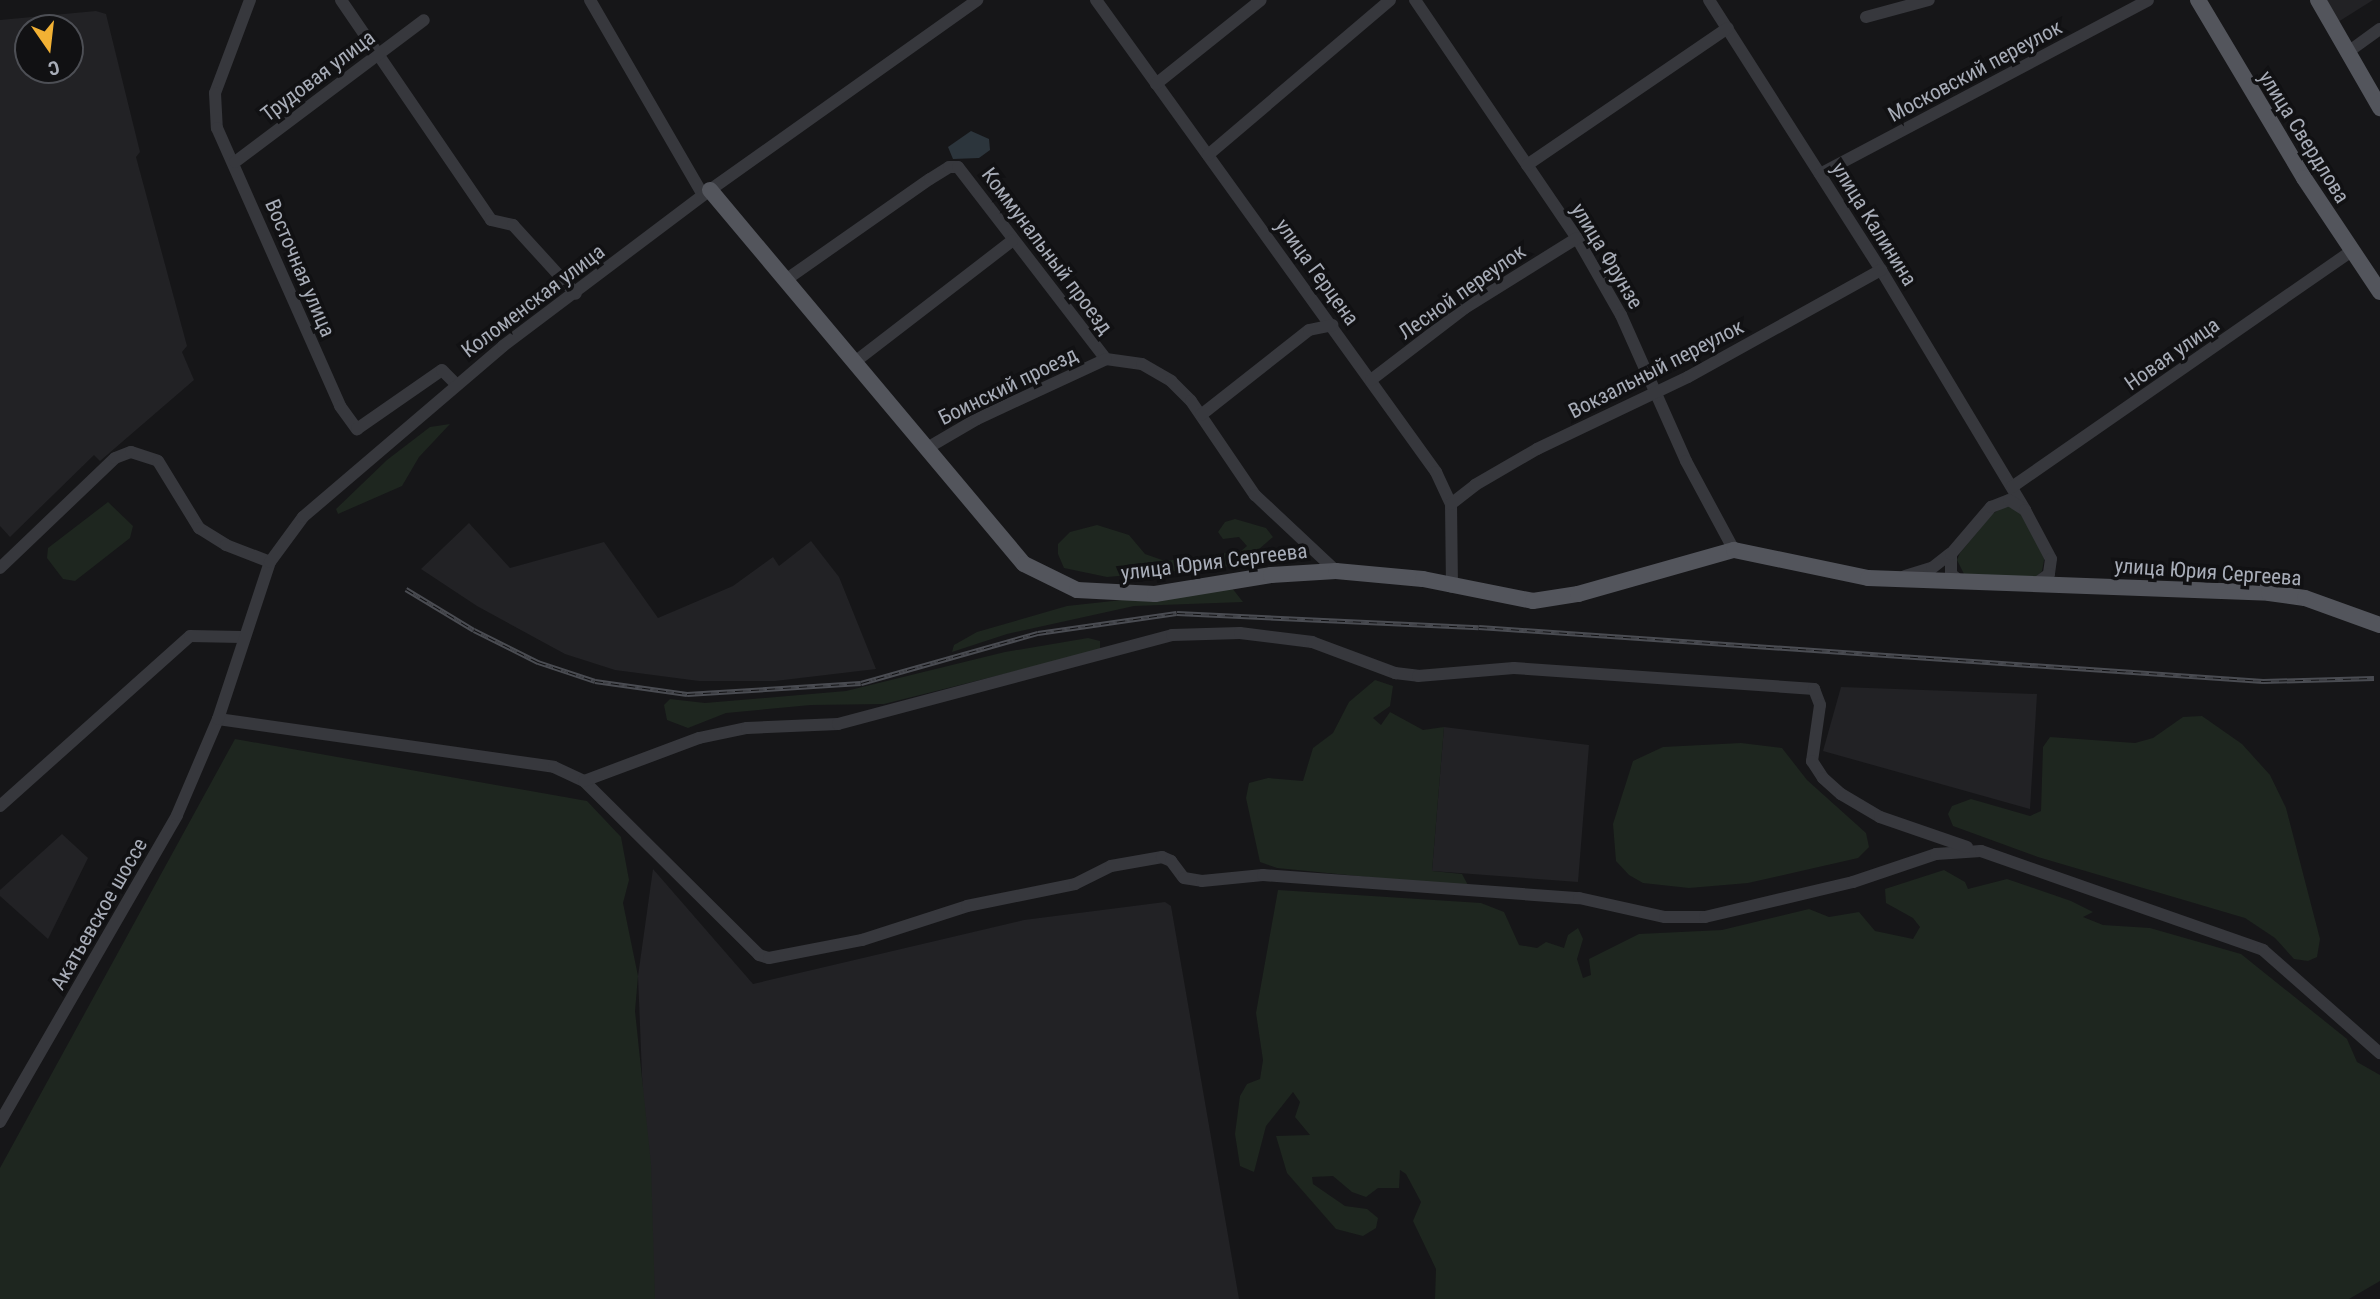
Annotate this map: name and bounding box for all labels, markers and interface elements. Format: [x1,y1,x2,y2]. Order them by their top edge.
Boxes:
north arrow [14,14,84,84]
street label: Московский переулок [1884,14,2066,128]
street label: Трудовая улица [256,25,380,127]
text: С [46,55,62,80]
street label: улица Свердлова [2253,66,2355,208]
street label: улица Калинина [1826,158,1922,290]
street label: Коммунальный проезд [976,163,1118,339]
street label: Восточная улица [260,195,340,341]
street label: улица Фрунзе [1566,199,1648,313]
street label: улица Герцена [1270,214,1364,330]
street label: Коломенская улица [456,239,610,363]
street label: Лесной переулок [1394,239,1530,345]
street label: Новая улица [2120,312,2224,396]
street label: Вокзальный переулок [1564,314,1748,424]
street label: Боинский проезд [934,341,1082,431]
street label: улица Юрия Сергеева [1119,538,1309,586]
street label: улица Юрия Сергеева [2113,553,2303,591]
street label: Акатьевское шоссе [45,834,153,994]

